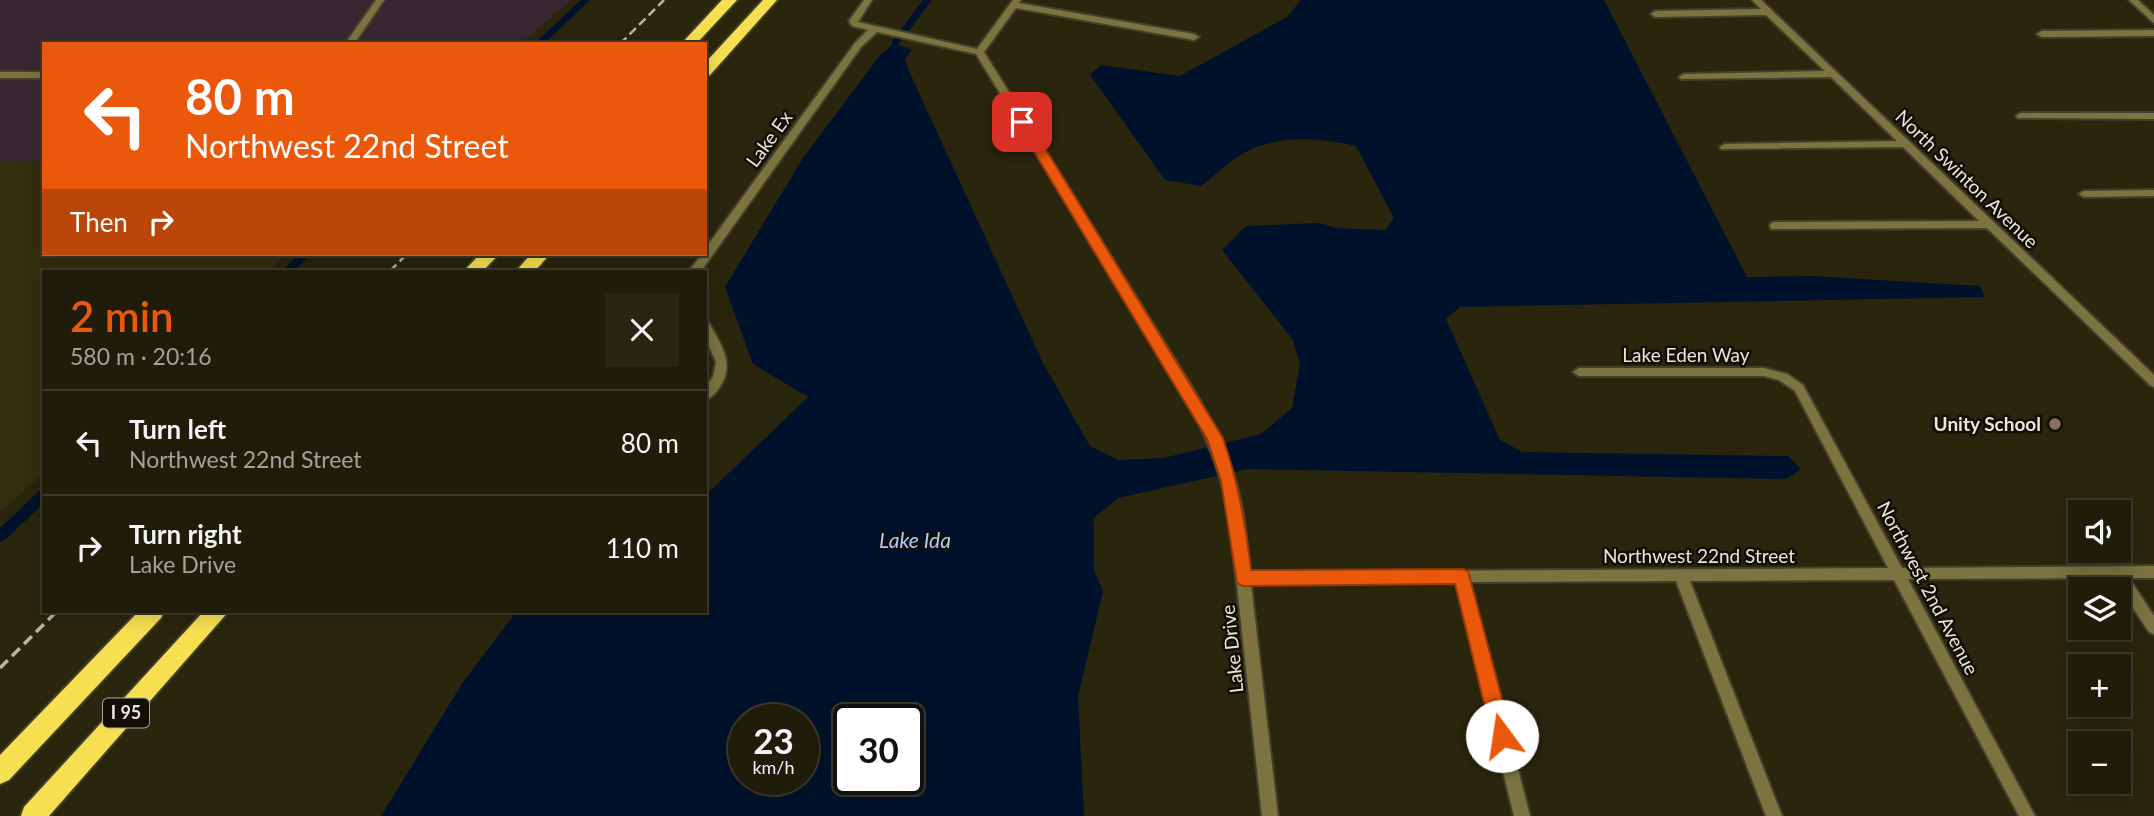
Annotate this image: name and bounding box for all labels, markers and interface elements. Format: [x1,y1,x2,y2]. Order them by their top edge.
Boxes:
text: 80 m [185,67,295,125]
icon: left [70,70,161,161]
pin [992,92,1052,152]
icon: arrive [1003,103,1041,141]
street label: North Swinton Avenue [1891,105,2043,253]
street label: Lake Ex [741,106,797,171]
text: Northwest 22nd Street [185,126,509,165]
icon: right [142,203,180,241]
text: Then [70,206,128,238]
text: 2 min [70,291,174,341]
button: close [605,293,679,367]
text: 580 m · 20:16 [70,342,212,370]
street label: Lake Eden Way [1622,343,1750,366]
place label: Unity School [1934,412,2041,435]
text: Turn left [129,413,226,445]
marker: Unity School [2047,416,2063,432]
icon: left [70,424,108,462]
text: 80 m [621,427,679,459]
text: Northwest 22nd Street [129,445,362,473]
street label: Northwest 2nd Avenue [1873,497,1984,679]
map controls [2068,500,2131,794]
button: sound [2068,500,2131,563]
text: Turn right [129,518,242,550]
water label: Lake Ida [879,527,951,552]
icon: right [70,529,108,567]
text: 110 m [606,532,679,564]
street label: Northwest 22nd Street [1603,544,1795,567]
text: Lake Drive [129,550,236,578]
button: layers [2068,577,2131,640]
street label: Lake Drive [1215,604,1248,694]
button: + [2068,654,2131,717]
road number: I 95 [103,698,149,728]
position arrow [1465,699,1539,773]
speed limit sign: 30 [833,704,924,795]
text: 23 [753,719,794,761]
button: − [2068,731,2131,794]
text: km/h [752,756,795,778]

